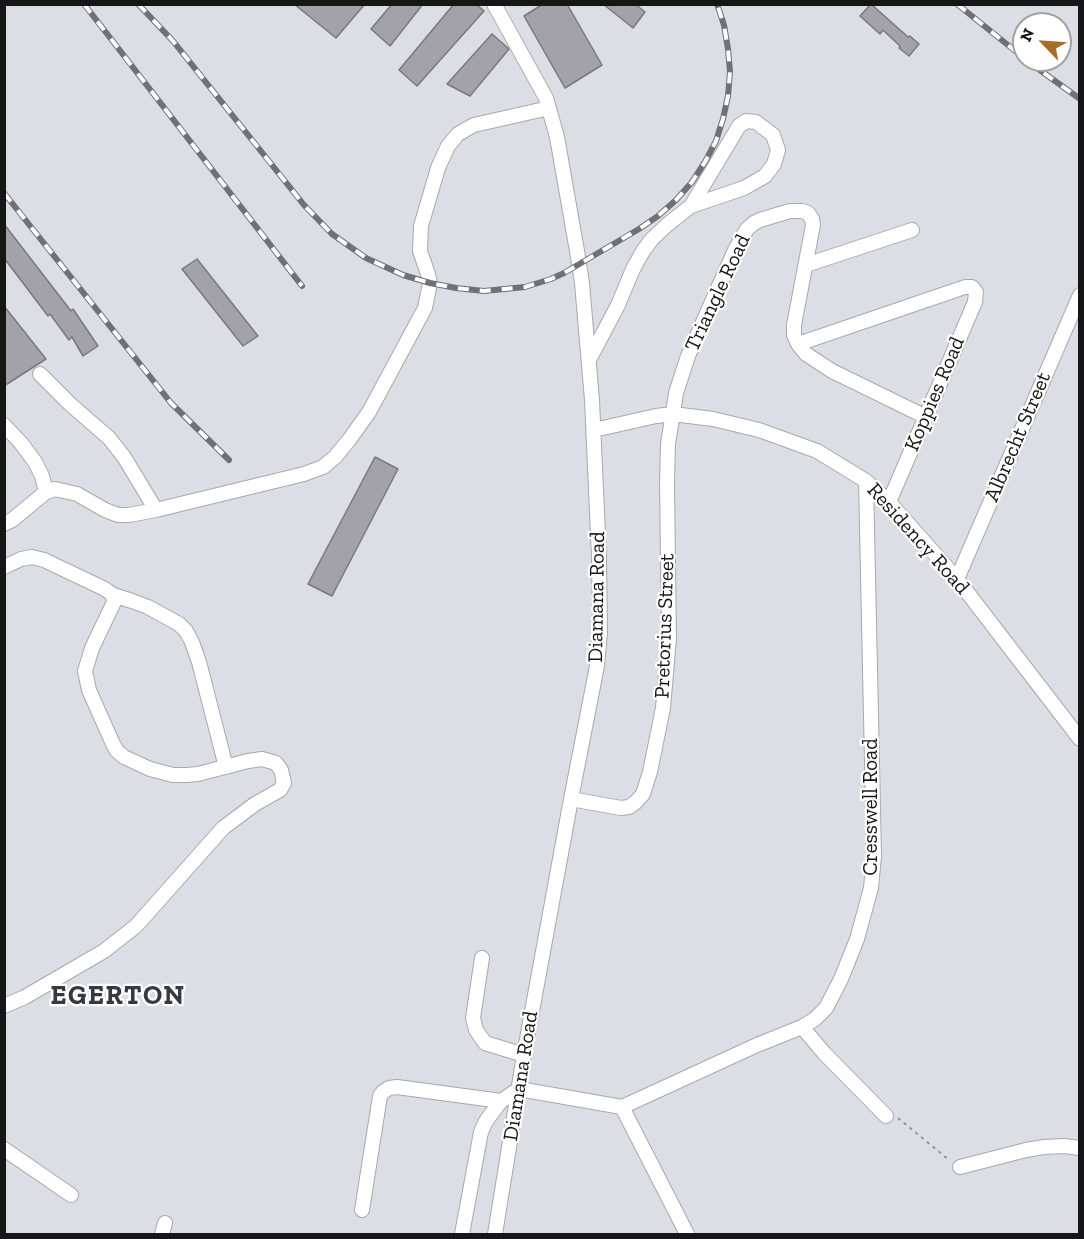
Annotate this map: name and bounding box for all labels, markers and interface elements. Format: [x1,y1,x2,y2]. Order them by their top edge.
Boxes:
north arrow [1012,12,1072,72]
text: N [1016,26,1038,45]
street label: Triangle Road [680,230,756,356]
street label: Koppies Road [900,333,970,455]
street label: Albrecht Street [979,368,1057,506]
street label: Residency Road [861,478,975,600]
street label: Diamana Road [583,531,611,663]
street label: Pretorius Street [650,553,680,699]
street label: Cresswell Road [858,738,884,876]
district label: EGERTON [51,980,185,1012]
street label: Diamana Road [498,1009,544,1143]

